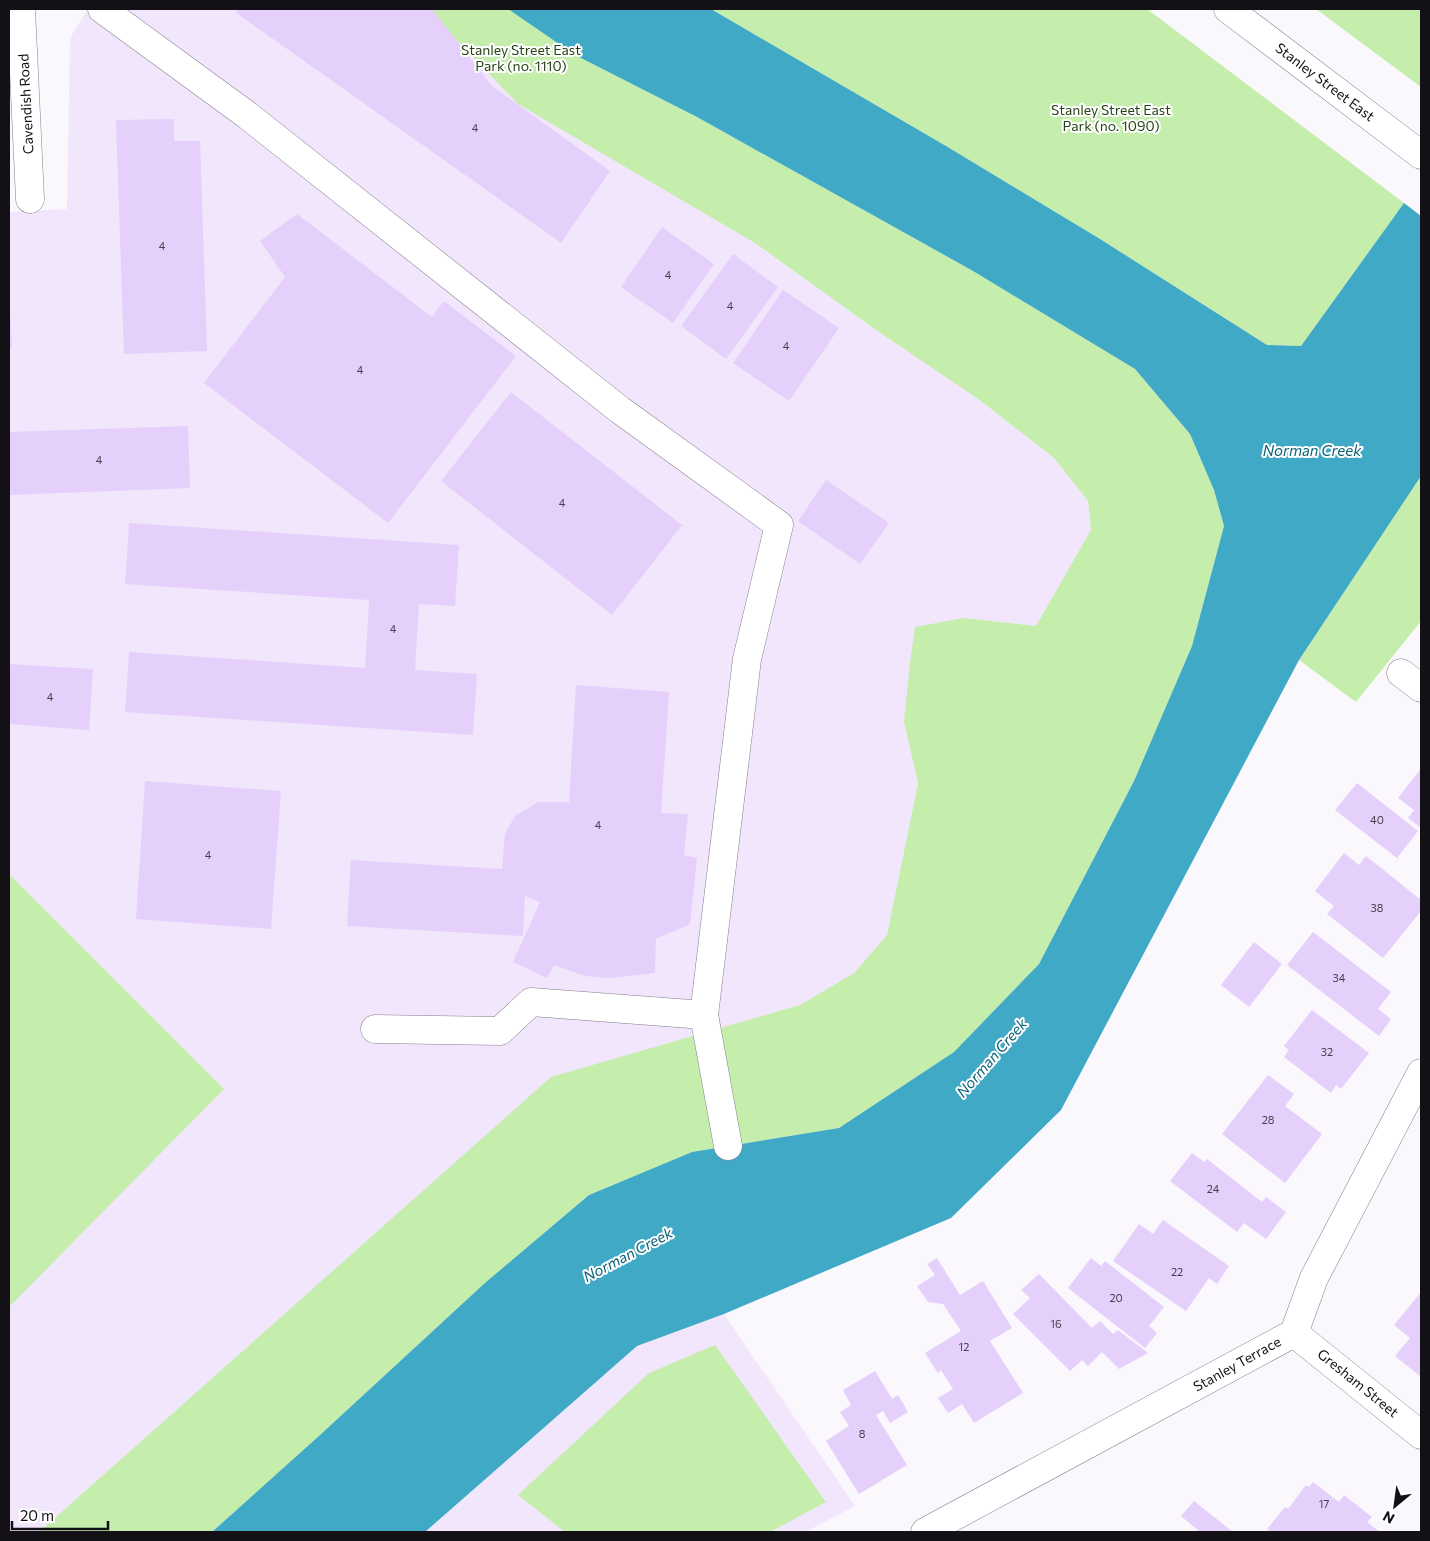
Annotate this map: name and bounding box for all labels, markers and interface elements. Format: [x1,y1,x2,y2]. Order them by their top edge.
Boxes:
street label: Stanley Street East [1272,39,1378,125]
park label: Stanley Street East Park (no. 1110) [461,41,581,74]
street label: Cavendish Road [14,53,37,155]
park label: Stanley Street East Park (no. 1090) [1051,101,1171,134]
house number: 4 [472,121,479,134]
house number: 4 [159,239,166,252]
house number: 4 [665,268,672,281]
house number: 4 [727,299,734,312]
house number: 4 [783,339,790,352]
house number: 4 [357,363,364,376]
water label: Norman Creek [1263,441,1362,459]
house number: 4 [96,453,103,466]
house number: 4 [559,496,566,509]
house number: 4 [390,622,397,635]
house number: 4 [47,690,54,703]
house number: 40 [1370,813,1384,826]
house number: 4 [595,818,602,831]
house number: 4 [205,848,212,861]
house number: 38 [1371,901,1384,914]
house number: 34 [1333,971,1346,984]
water label: Norman Creek [952,1014,1031,1100]
house number: 32 [1321,1045,1333,1058]
house number: 28 [1262,1113,1275,1126]
house number: 24 [1207,1182,1220,1195]
water label: Norman Creek [580,1223,676,1285]
house number: 22 [1171,1265,1183,1278]
house number: 20 [1109,1291,1123,1304]
house number: 16 [1050,1317,1062,1330]
street label: Stanley Terrace [1190,1332,1284,1395]
house number: 12 [959,1340,969,1353]
street label: Gresham Street [1314,1345,1402,1421]
house number: 8 [859,1427,866,1440]
north arrow [1370,1481,1420,1531]
house number: 17 [1319,1497,1329,1510]
scale bar [12,1498,109,1530]
text: 20 m [20,1506,54,1524]
text: N [1380,1508,1397,1528]

